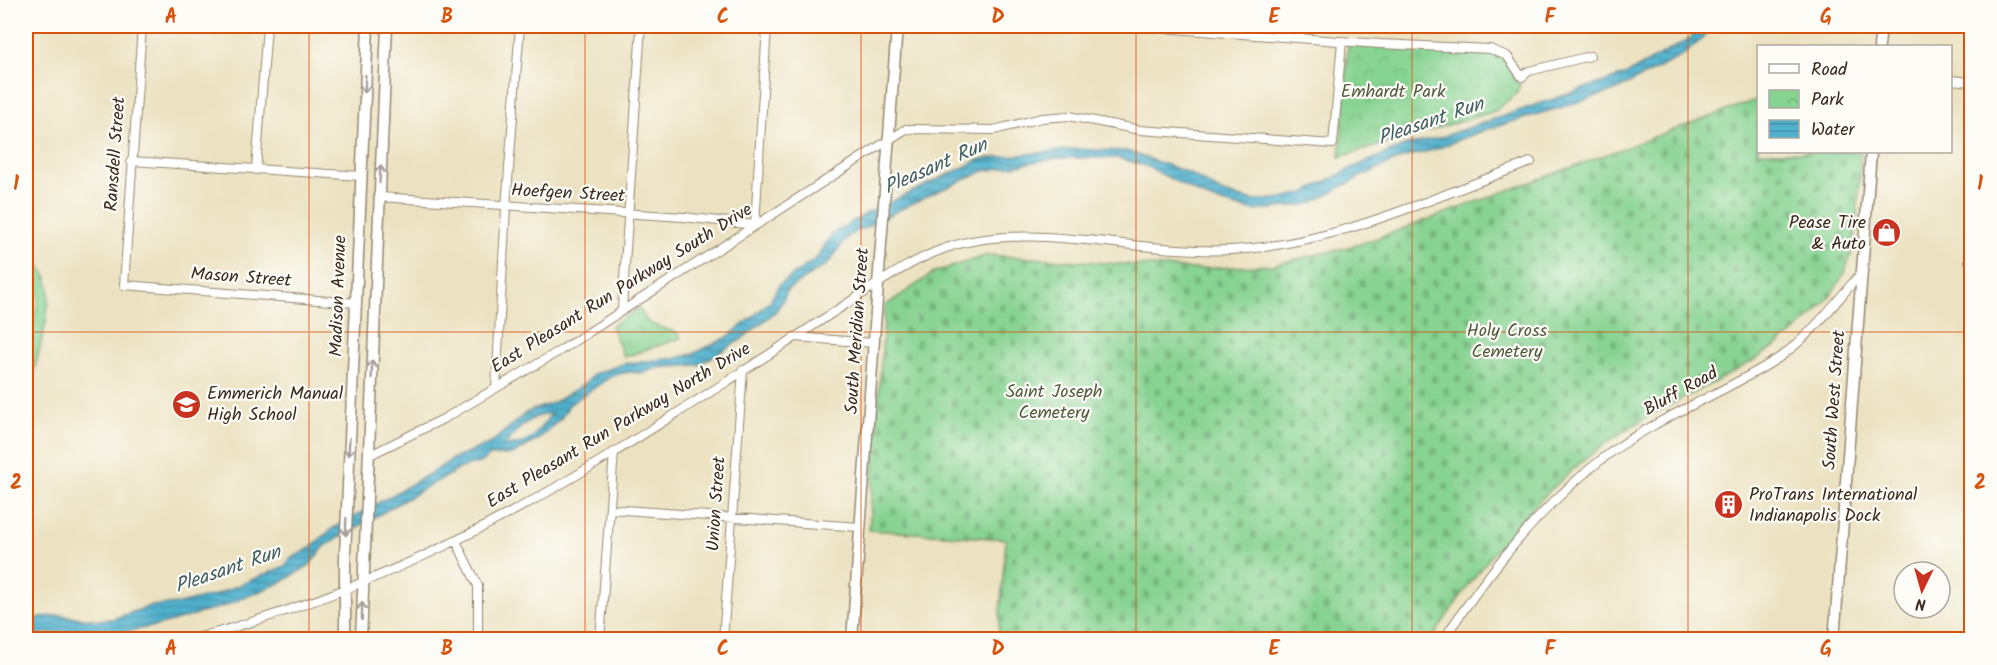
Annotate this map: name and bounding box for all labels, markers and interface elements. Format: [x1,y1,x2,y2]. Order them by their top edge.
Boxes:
text: A [165,2,177,34]
text: B [441,2,453,34]
text: C [717,2,729,34]
text: D [991,2,1005,34]
text: E [1268,2,1280,34]
text: F [1545,2,1557,34]
text: G [1820,2,1832,34]
legend [1757,45,1952,153]
text: Road [1811,56,1848,85]
one-way arrow [360,73,371,93]
park label: Emhardt Park [1341,78,1446,107]
text: Park [1811,86,1844,115]
water label: Pleasant Run [1374,88,1490,155]
street label: Ransdell Street [98,95,135,212]
text: Water [1811,116,1856,145]
water label: Pleasant Run [879,129,994,204]
one-way arrow [375,165,386,185]
text: 1 [13,169,19,201]
text: 1 [1977,169,1983,201]
street label: Hoefgen Street [510,177,627,212]
street label: East Pleasant Run Parkway South Drive [485,196,759,382]
place label: Pease Tire & Auto [1789,209,1866,259]
shop icon: Pease Tire & Auto [1871,217,1903,249]
street label: Madison Avenue [322,235,356,357]
street label: South Meridian Street [838,246,878,415]
street label: Mason Street [190,260,293,296]
park label: Holy Cross Cemetery [1467,317,1548,367]
street label: South West Street [1816,328,1854,471]
street label: East Pleasant Run Parkway North Drive [481,335,757,517]
one-way arrow [366,359,377,379]
street label: Bluff Road [1638,359,1725,424]
park label: Saint Joseph Cemetery [1006,378,1102,428]
place label: Emmerich Manual High School [207,380,344,430]
school or university icon: Emmerich Manual High School [170,388,202,420]
one-way arrow [344,436,355,456]
street label: Union Street [699,454,735,553]
text: 2 [10,468,22,500]
text: 2 [1974,468,1986,500]
place label: ProTrans International Indianapolis Dock [1749,481,1918,531]
building icon: ProTrans International Indianapolis Dock [1712,489,1744,521]
one-way arrow [340,517,351,537]
water label: Pleasant Run [171,536,287,603]
north arrow [1892,560,1952,620]
text: N [1915,591,1927,616]
one-way arrow [356,602,368,622]
text: A [165,634,177,665]
text: B [441,634,453,665]
text: C [717,634,729,665]
text: D [991,634,1005,665]
text: E [1268,634,1280,665]
text: F [1545,634,1557,665]
text: G [1820,634,1832,665]

